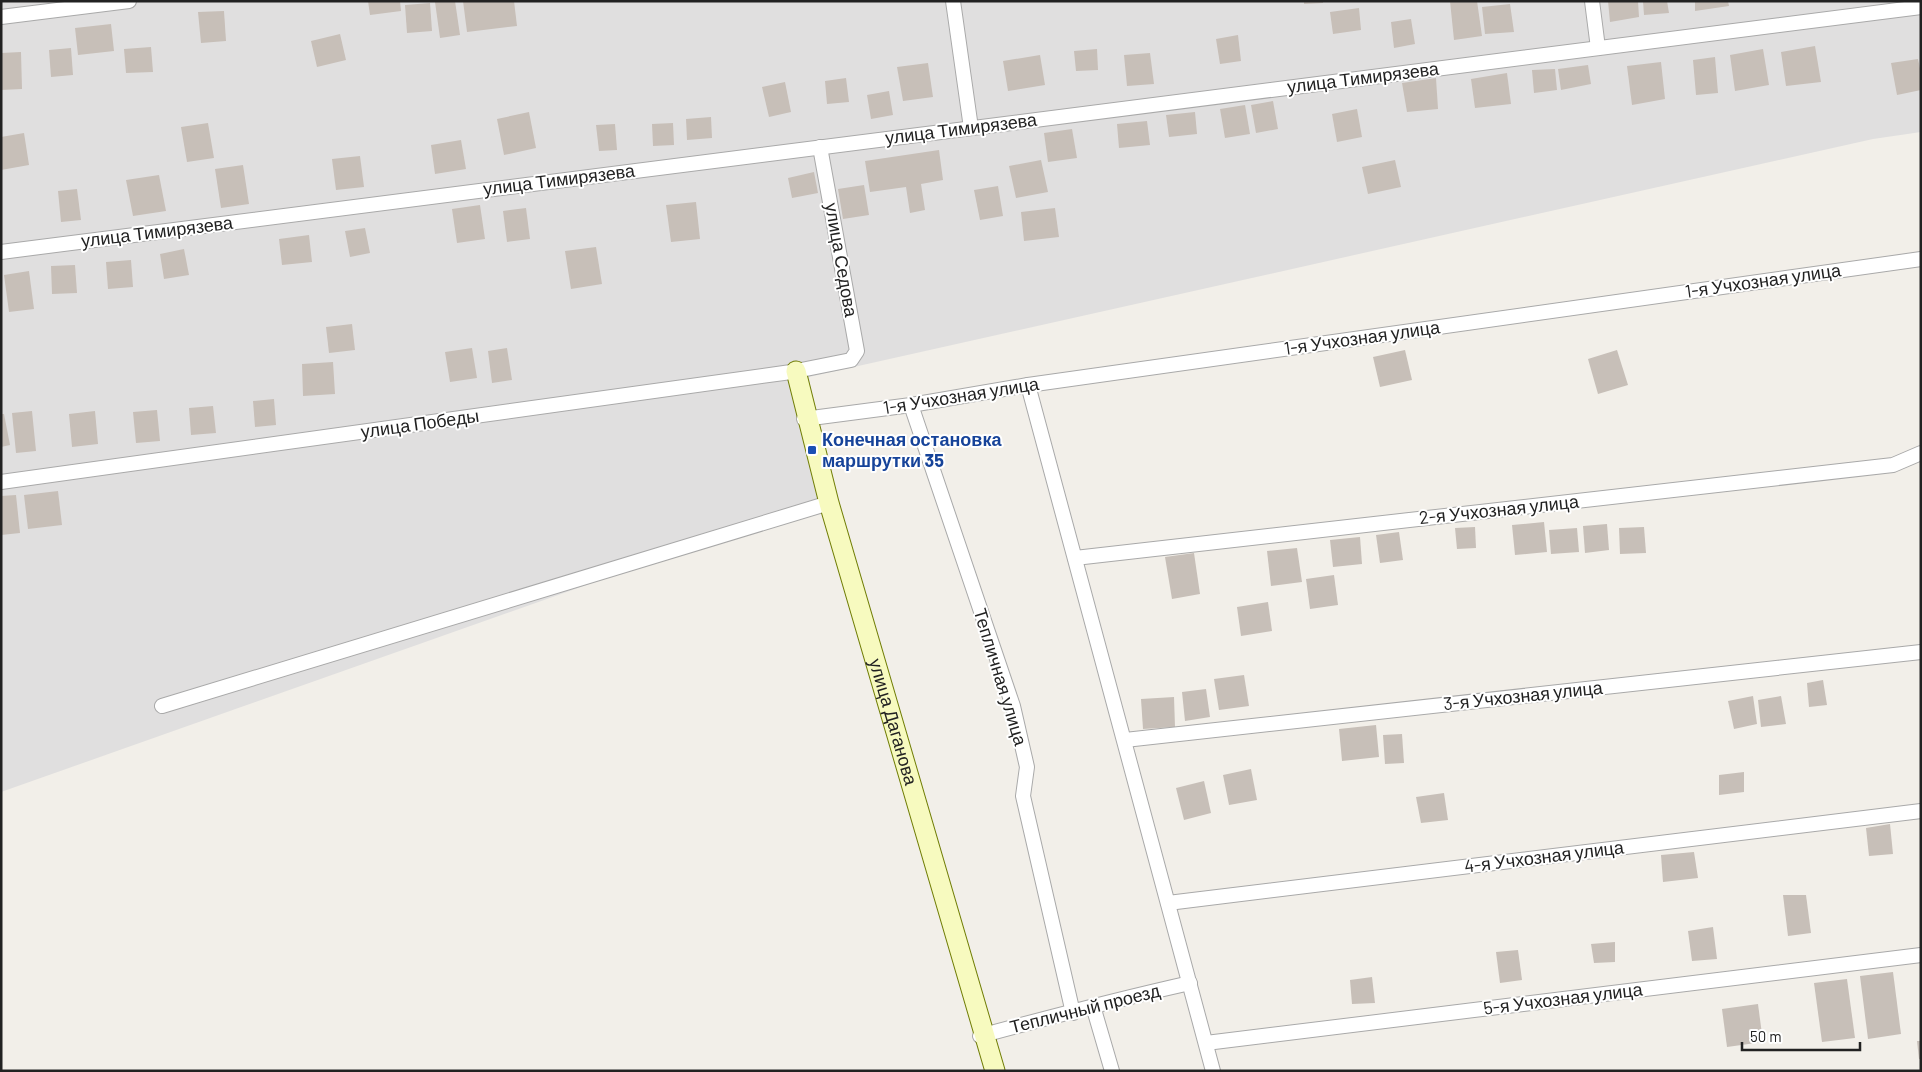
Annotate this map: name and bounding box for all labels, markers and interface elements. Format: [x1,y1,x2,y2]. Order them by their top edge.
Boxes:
street label: улица Тимирязева [1286,57,1441,97]
street label: улица Тимирязева [884,108,1039,148]
street label: улица Тимирязева [482,159,637,199]
street label: улица Седова [821,201,863,320]
street label: улица Тимирязева [80,211,235,251]
street label: 1-я Учхозная улица [1683,258,1843,302]
street label: 1-я Учхозная улица [1282,315,1442,359]
street label: 1-я Учхозная улица [881,372,1041,418]
street label: улица Победы [359,404,480,442]
place label: Конечная остановка маршрутки 35 [822,428,1002,471]
marker: Конечная остановка маршрутки 35 [806,444,818,456]
street label: 2-я Учхозная улица [1418,490,1581,528]
street label: Тепличная улица [970,605,1033,749]
street label: улица Даганова [865,656,923,788]
street label: 3-я Учхозная улица [1442,676,1605,714]
street label: 4-я Учхозная улица [1463,835,1626,877]
street label: 5-я Учхозная улица [1482,977,1645,1019]
street label: Тепличный проезд [1007,979,1163,1037]
scale bar [1742,1020,1860,1052]
text: 50 m [1750,1027,1782,1045]

